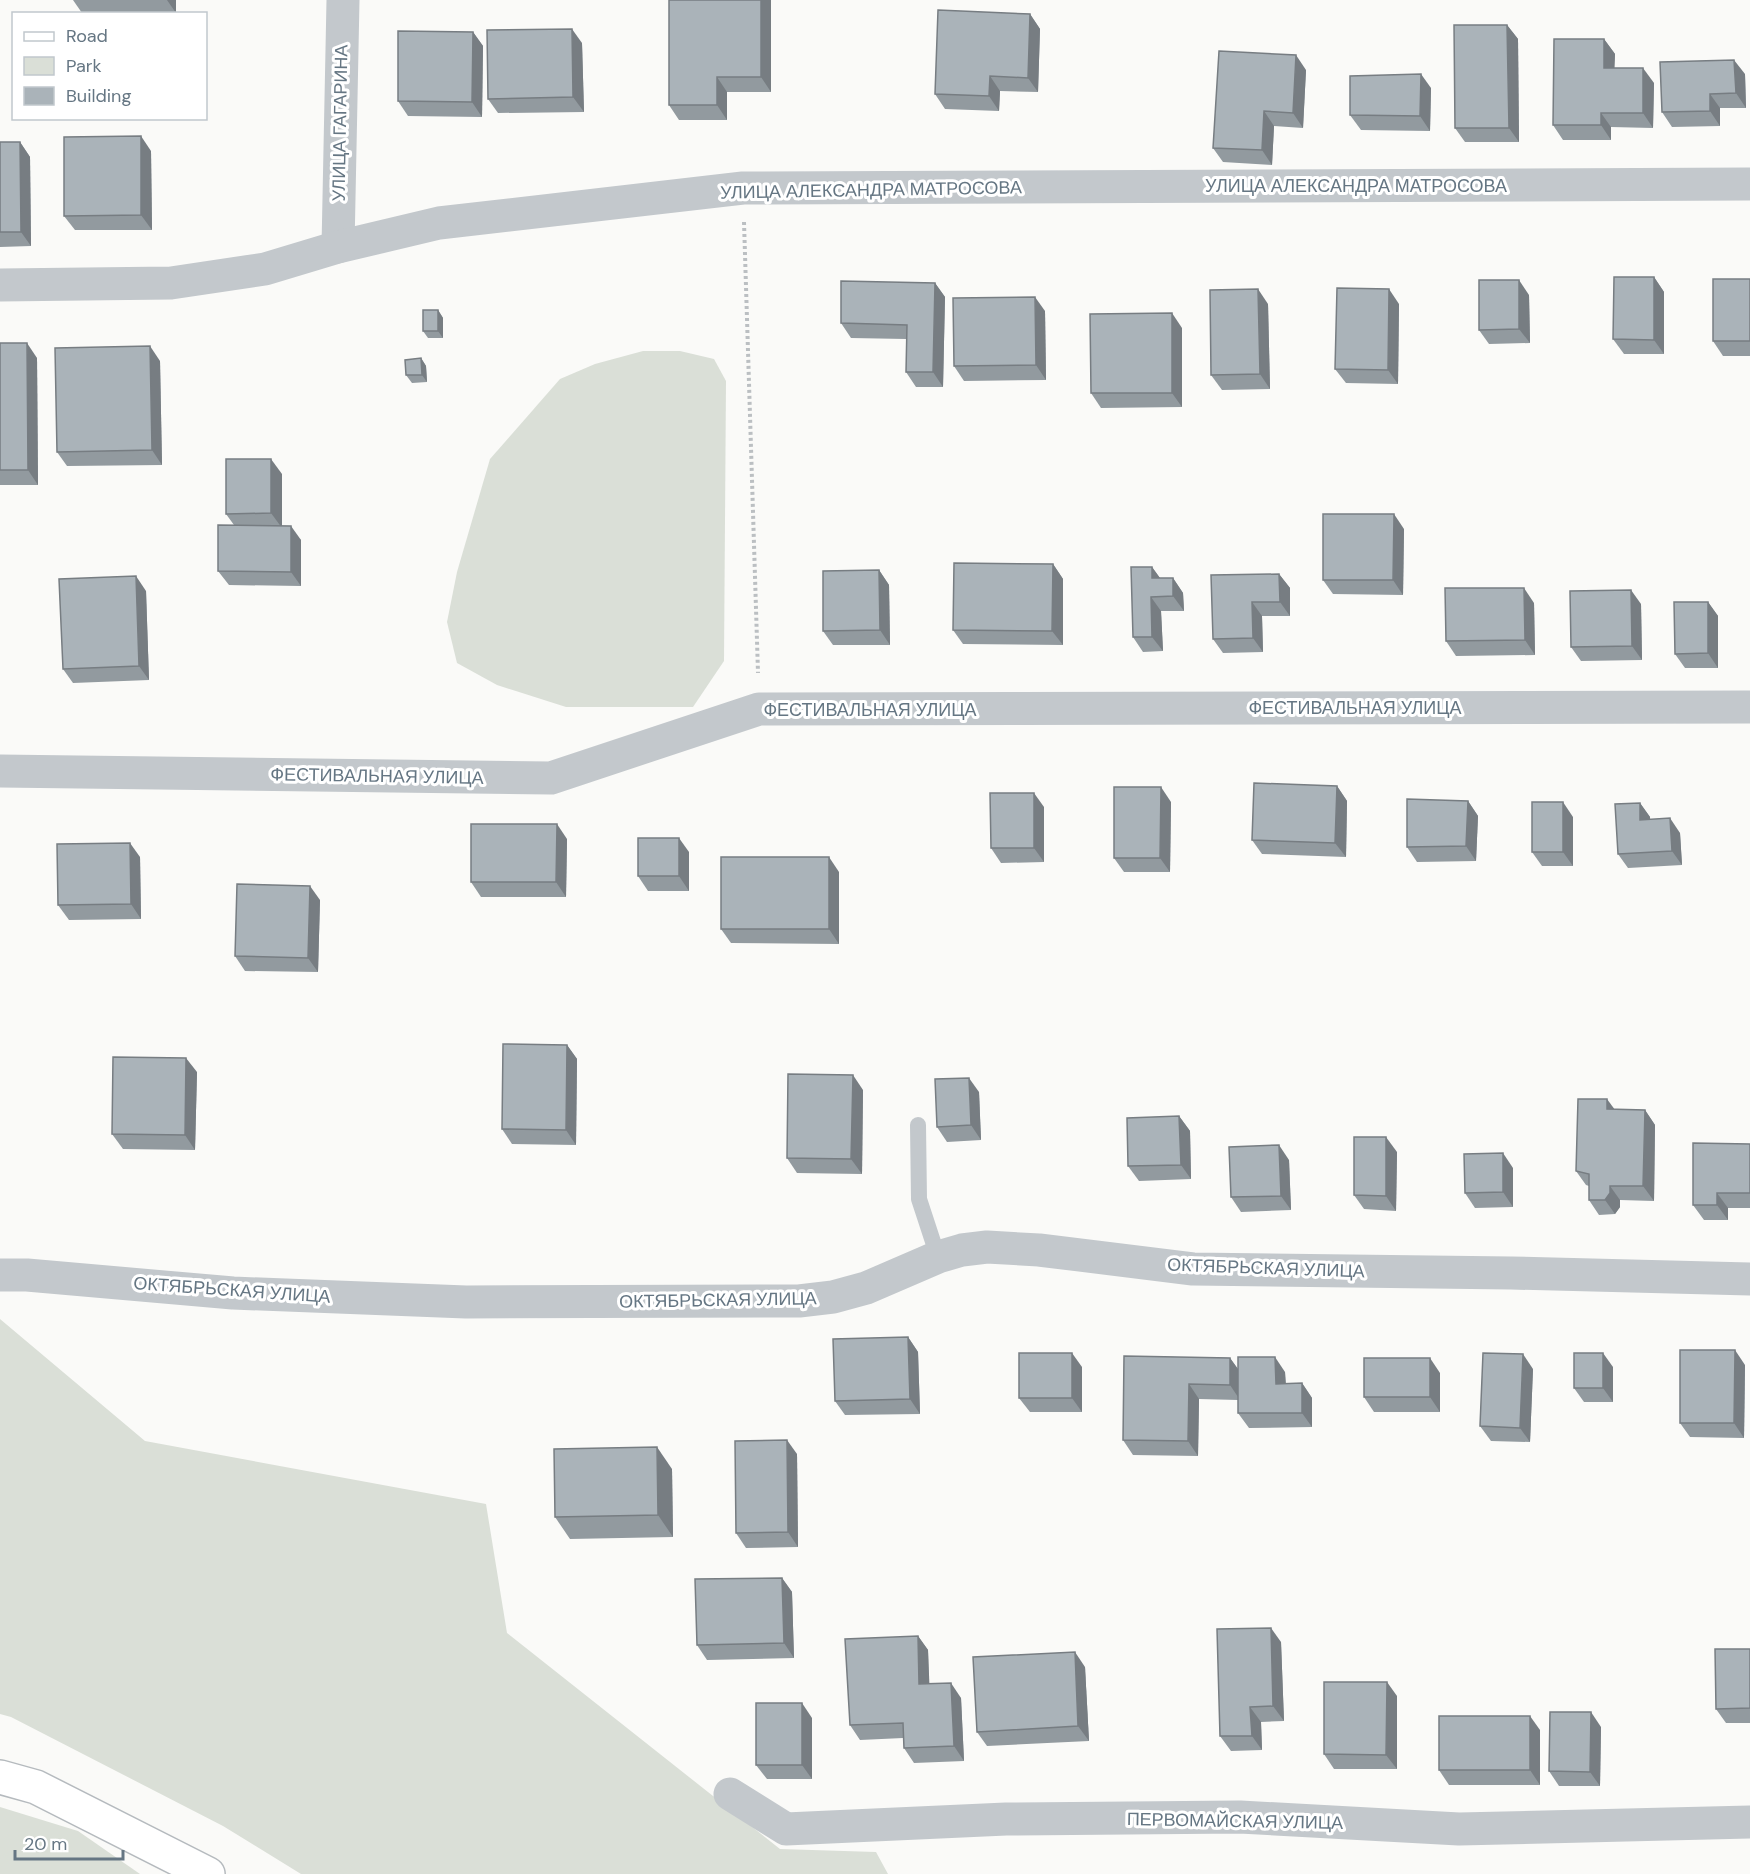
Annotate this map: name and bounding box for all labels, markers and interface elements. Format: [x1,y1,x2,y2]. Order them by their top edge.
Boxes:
legend [12,12,207,120]
text: Road [66,24,108,48]
street label: УЛИЦА ГАГАРИНА [327,44,353,202]
text: Park [66,54,102,78]
text: Building [66,84,131,108]
street label: УЛИЦА АЛЕКСАНДРА МАТРОСОВА [1205,174,1507,198]
street label: УЛИЦА АЛЕКСАНДРА МАТРОСОВА [720,175,1022,205]
street label: ФЕСТИВАЛЬНАЯ УЛИЦА [1248,696,1462,720]
street label: ФЕСТИВАЛЬНАЯ УЛИЦА [763,698,977,722]
street label: ФЕСТИВАЛЬНАЯ УЛИЦА [270,762,484,790]
street label: ОКТЯБРЬСКАЯ УЛИЦА [1167,1253,1365,1283]
street label: ОКТЯБРЬСКАЯ УЛИЦА [133,1271,331,1309]
street label: ОКТЯБРЬСКАЯ УЛИЦА [619,1286,817,1314]
street label: ПЕРВОМАЙСКАЯ УЛИЦА [1127,1807,1343,1835]
scale bar [15,1823,123,1861]
text: 20 m [24,1832,67,1856]

